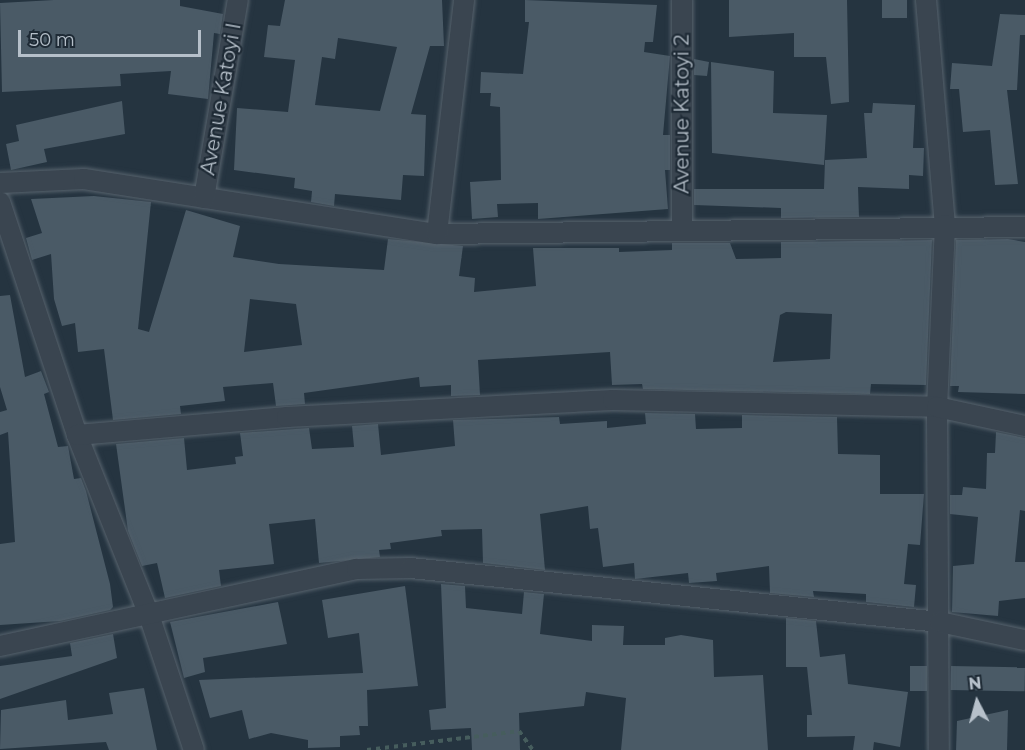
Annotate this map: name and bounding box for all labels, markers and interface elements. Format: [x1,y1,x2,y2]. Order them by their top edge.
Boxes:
scale bar [21,18,204,56]
street label: Avenue Katoyi I [196,21,246,177]
text: 50 m [29,29,75,51]
street label: Avenue Katoyi 2 [670,34,694,194]
north arrow [947,672,1007,732]
text: N [968,673,982,694]

